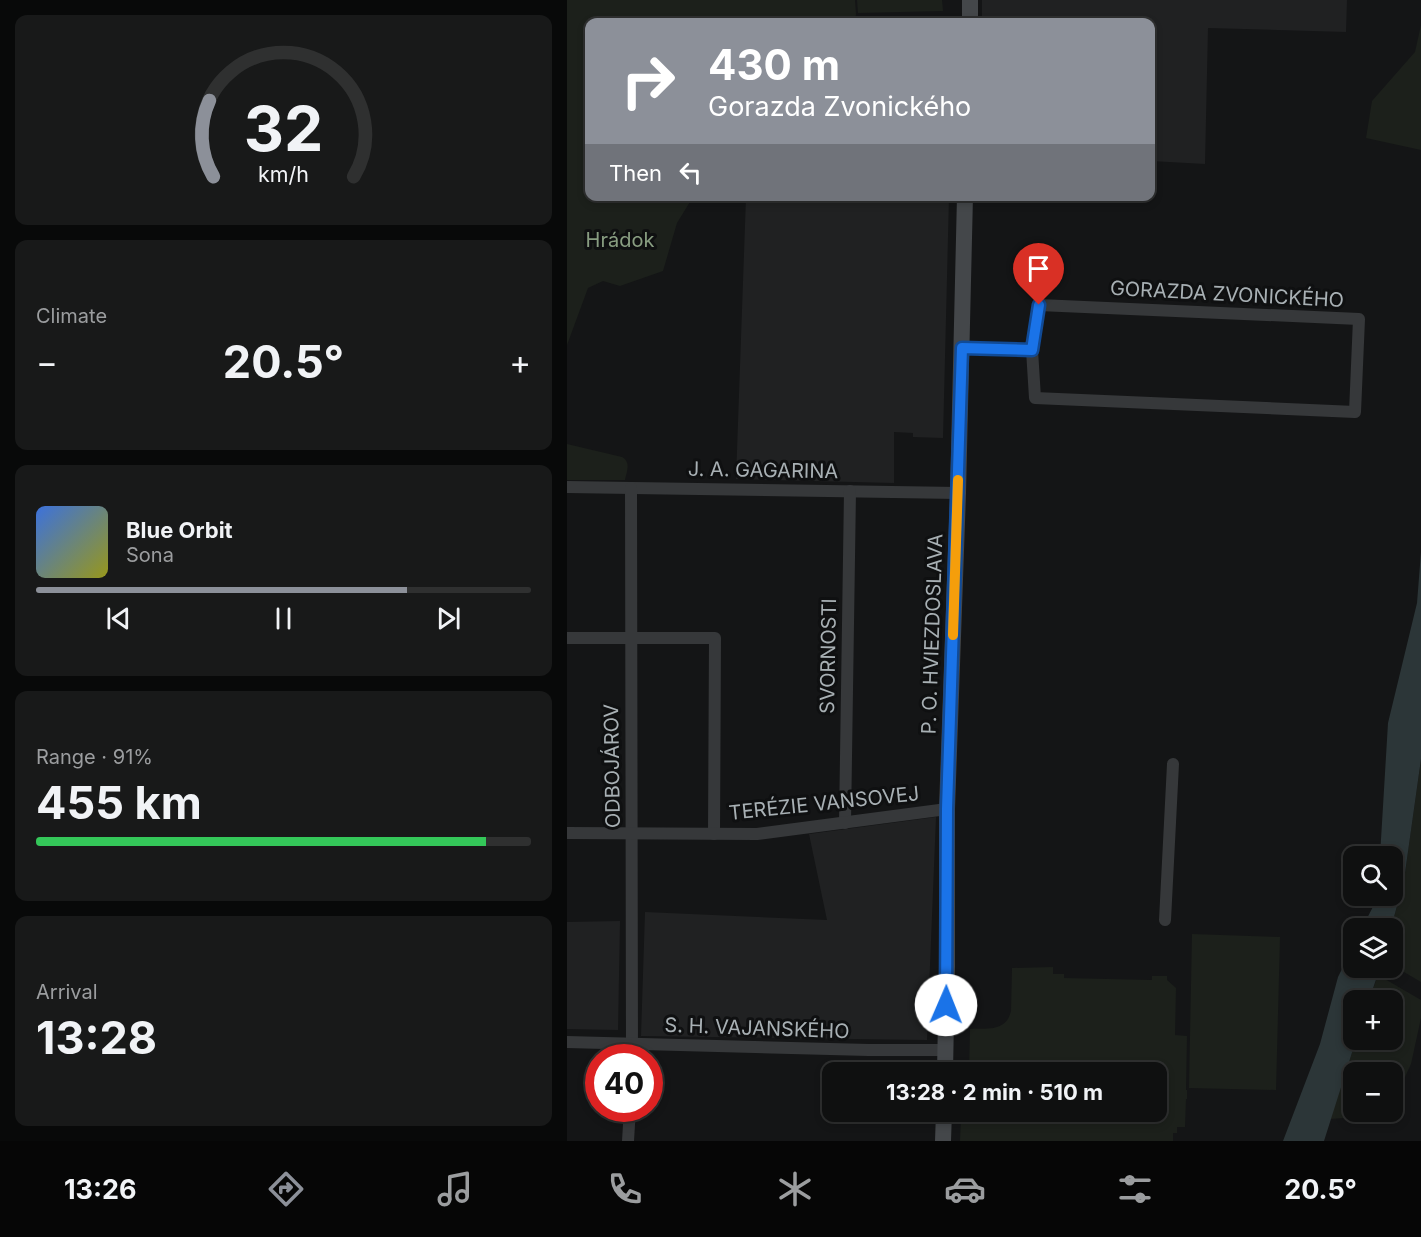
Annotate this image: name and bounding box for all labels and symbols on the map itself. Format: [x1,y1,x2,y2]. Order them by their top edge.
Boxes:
park label: Hrádok [586,228,654,252]
pin [1013,243,1064,305]
street label: GORAZDA ZVONICKÉHO [1109,275,1345,312]
street label: J. A. GAGARINA [688,457,839,483]
street label: P. O. HVIEZDOSLAVA [917,533,947,735]
street label: SVORNOSTI [815,598,841,714]
street label: ODBOJÁROV [598,703,625,828]
street label: TERÉZIE VANSOVEJ [727,780,920,825]
position arrow [914,973,978,1037]
street label: S. H. VAJANSKÉHO [664,1012,850,1043]
speed limit sign: 40 [585,1044,663,1122]

